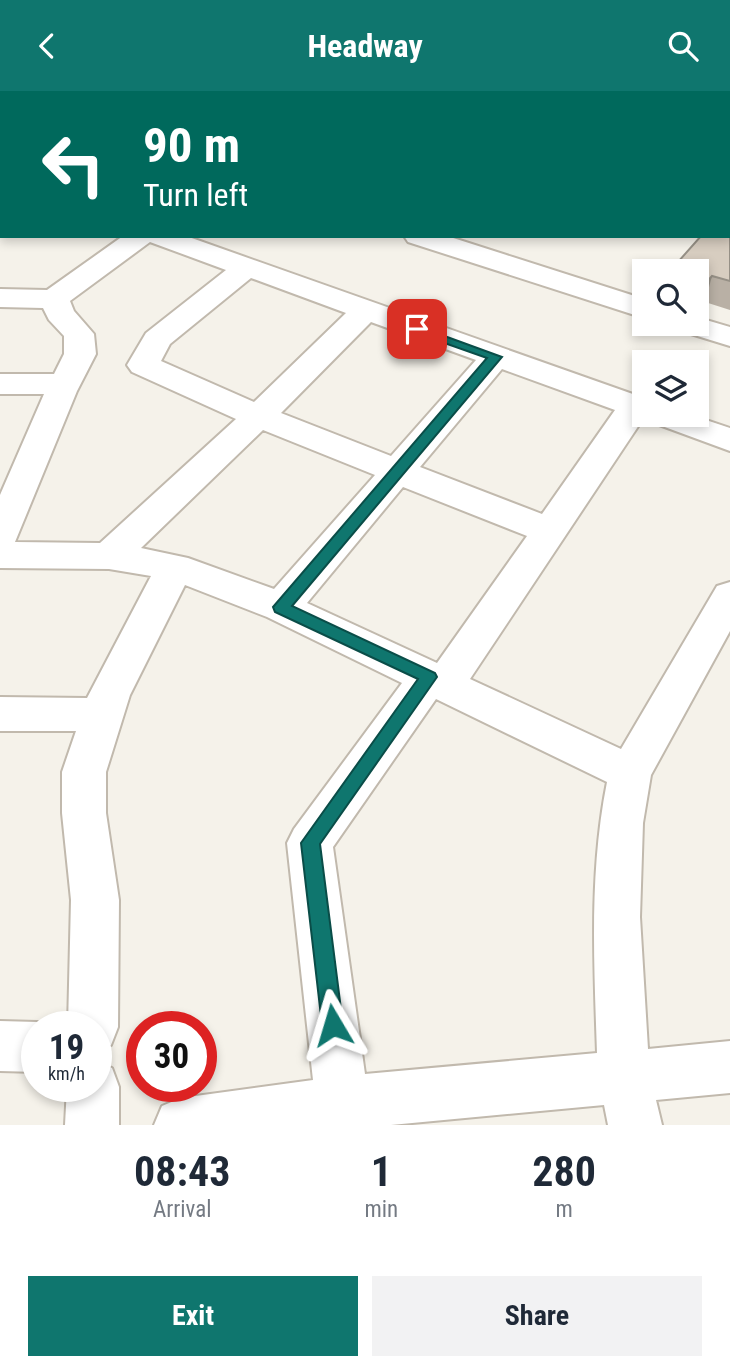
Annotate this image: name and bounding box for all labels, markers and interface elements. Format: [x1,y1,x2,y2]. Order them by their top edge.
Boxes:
icon: back [28,27,66,65]
text: Headway [307,27,423,65]
icon: search [664,27,702,65]
text: 90 m [143,117,240,174]
icon: left [28,119,119,210]
text: Turn left [143,176,248,214]
map controls [632,259,709,427]
button: search [632,259,709,336]
pin [387,299,447,359]
icon: arrive [398,310,436,348]
button: layers [632,350,709,427]
position arrow [296,988,370,1062]
speed limit sign: 30 [126,1011,217,1102]
text: 19 [49,1027,84,1068]
text: km/h [48,1063,85,1084]
text: 08:43 [134,1147,230,1196]
text: 1 [371,1147,392,1196]
text: 280 [532,1147,596,1196]
text: Arrival [153,1196,211,1223]
text: min [364,1196,398,1223]
text: m [555,1196,573,1223]
button: Exit [28,1276,358,1356]
button: Share [372,1276,702,1356]

